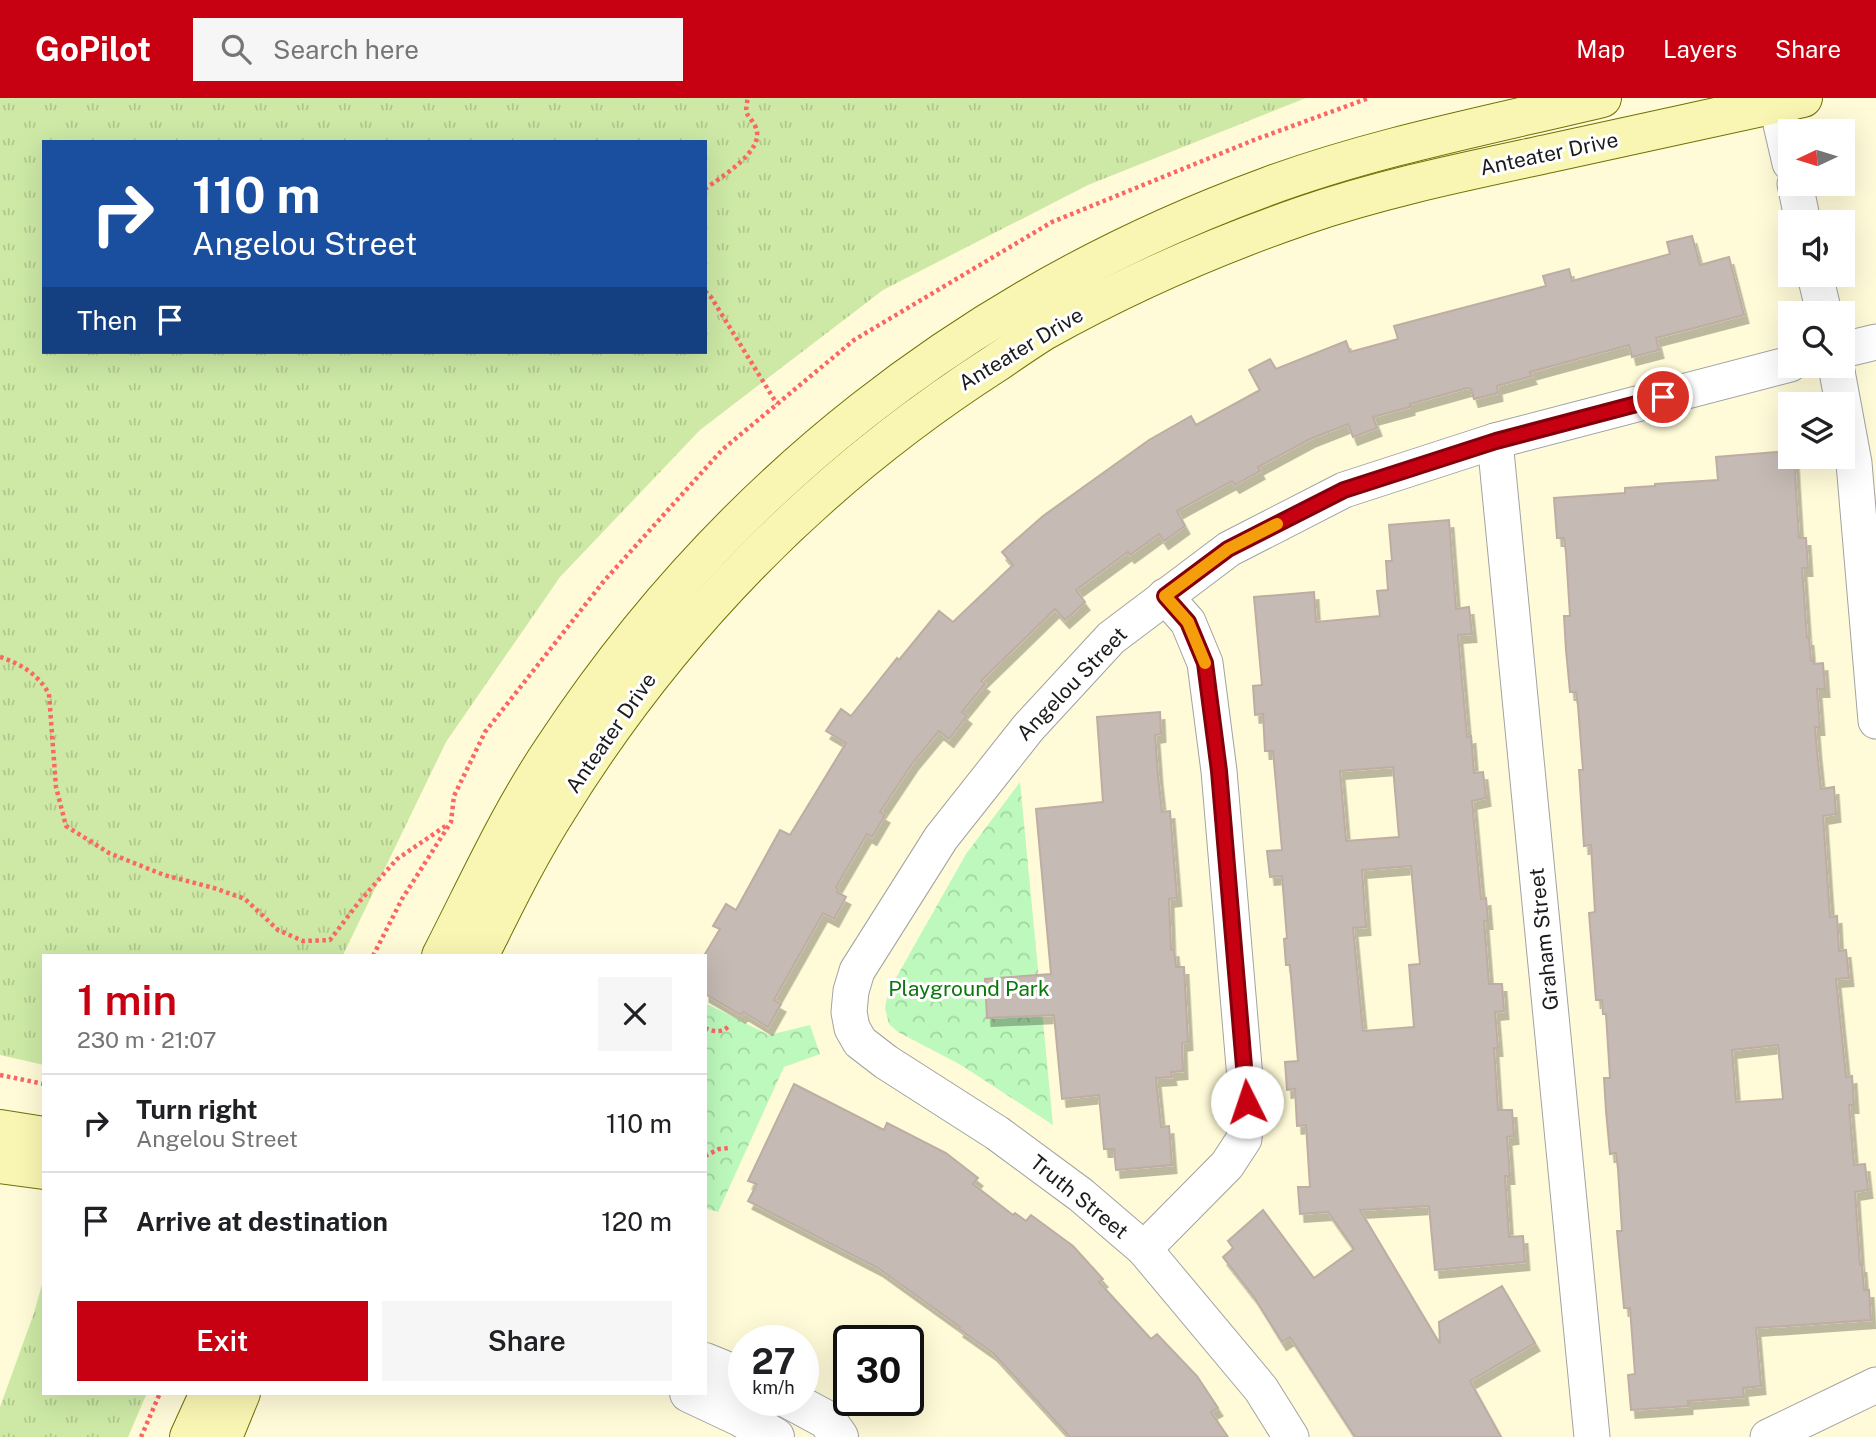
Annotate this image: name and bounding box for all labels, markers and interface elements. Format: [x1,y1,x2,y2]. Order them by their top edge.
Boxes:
search box [193,18,683,81]
text: GoPilot [35,30,151,68]
icon: search [217,30,255,68]
text: Search here [273,34,419,65]
text: Map [1576,35,1625,63]
text: Layers [1663,35,1737,63]
text: Share [1775,35,1841,63]
north arrow [1778,119,1855,196]
map controls [1778,119,1855,469]
street label: Anteater Drive [1477,127,1620,180]
text: 110 m [192,166,320,224]
icon: right [77,168,168,259]
button: sound [1778,210,1855,287]
text: Angelou Street [192,225,417,262]
icon: arrive [151,301,189,339]
button: search [1778,301,1855,378]
street label: Anteater Drive [954,302,1087,396]
text: Then [77,305,137,336]
pin [1633,367,1693,427]
icon: arrive [1644,378,1682,416]
button: layers [1778,392,1855,469]
street label: Angelou Street [1011,622,1132,746]
street label: Anteater Drive [560,668,661,798]
street label: Graham Street [1524,867,1563,1012]
text: 1 min [77,975,177,1024]
park label: Playground Park [888,976,1050,1001]
button: close [598,977,672,1051]
text: 230 m · 21:07 [77,1026,217,1053]
position arrow [1210,1065,1284,1139]
text: Turn right [136,1094,258,1125]
icon: right [77,1104,115,1142]
text: 110 m [606,1108,672,1139]
text: Angelou Street [136,1125,298,1152]
street label: Truth Street [1025,1149,1133,1244]
icon: arrive [77,1202,115,1240]
text: Arrive at destination [136,1206,388,1237]
text: 120 m [601,1206,672,1237]
button: Exit [77,1301,368,1381]
button: Share [382,1301,672,1381]
speed limit sign: 30 [833,1325,924,1416]
text: 27 [751,1341,796,1382]
text: km/h [752,1377,795,1398]

